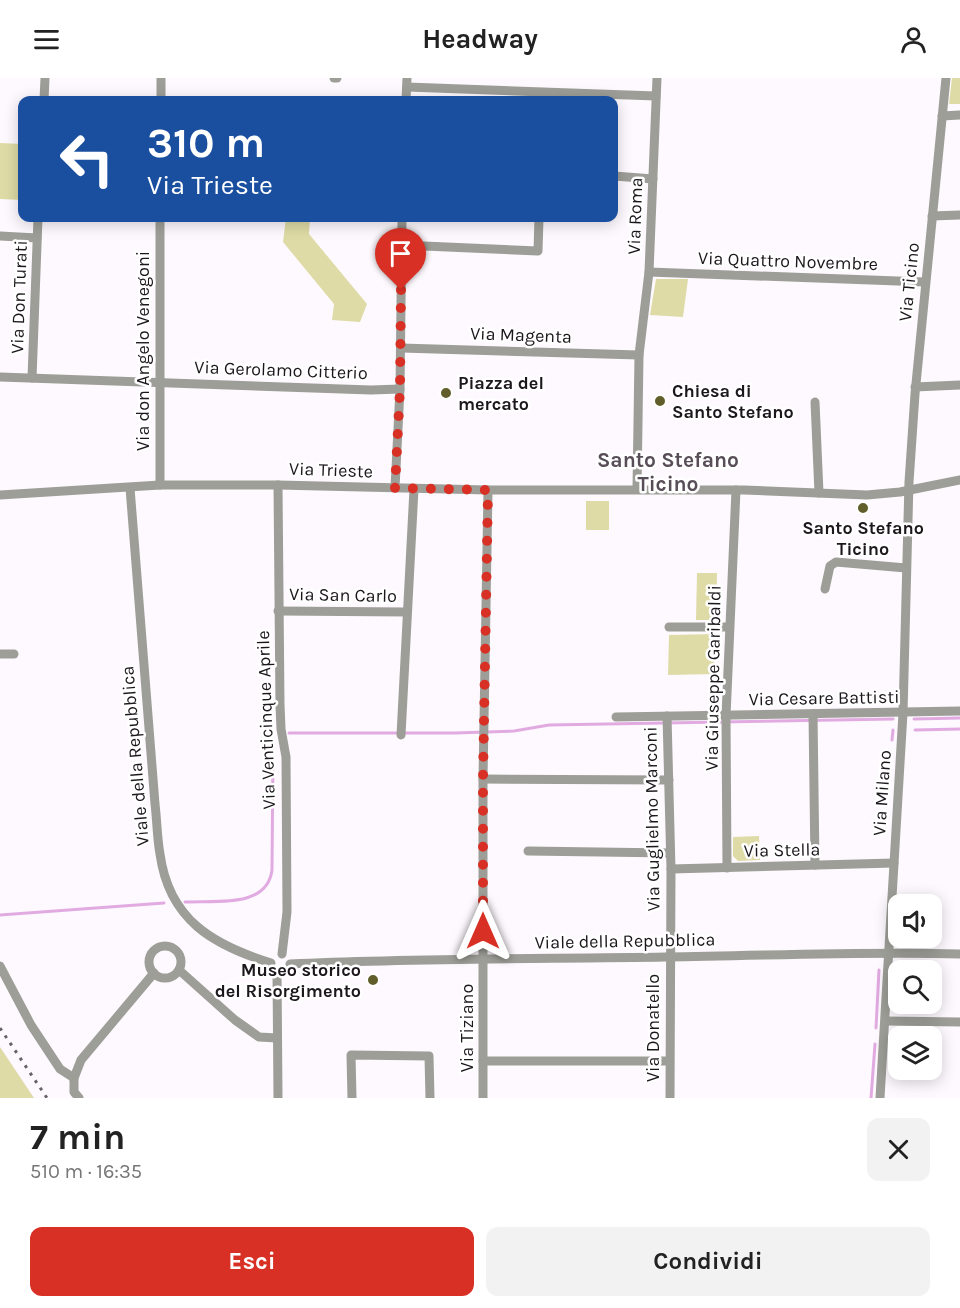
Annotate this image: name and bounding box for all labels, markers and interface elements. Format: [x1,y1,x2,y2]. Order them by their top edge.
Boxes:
icon: menu [30,23,63,56]
text: Headway [422,23,538,55]
icon: person [897,23,930,56]
text: 310 m [147,118,265,168]
icon: left [48,120,126,198]
text: Via Trieste [147,169,273,201]
street label: Via Roma [623,177,647,255]
pin [375,228,426,290]
icon: arrive [384,237,417,270]
street label: Via Don Turati [6,240,32,354]
street label: Via Ticino [894,241,924,323]
street label: Via Quattro Novembre [698,247,878,275]
street label: Via don Angelo Venegoni [132,251,154,451]
street label: Via Magenta [470,322,572,348]
street label: Via Gerolamo Citterio [194,356,368,384]
place label: Piazza del mercato [458,372,544,415]
place label: Chiesa di Santo Stefano [672,380,794,423]
marker: Piazza del mercato [439,386,453,400]
marker: Chiesa di Santo Stefano [653,394,667,408]
district label: Santo Stefano Ticino [597,448,739,496]
street label: Via Trieste [289,458,373,482]
marker: Santo Stefano Ticino [856,501,870,515]
place label: Santo Stefano Ticino [802,517,924,560]
street label: Via San Carlo [289,583,397,607]
street label: Via Giuseppe Garibaldi [700,585,726,771]
street label: Via Venticinque Aprile [252,630,280,810]
street label: Viale della Repubblica [116,665,154,847]
street label: Via Cesare Battisti [748,686,900,710]
street label: Via Guglielmo Marconi [639,726,665,912]
street label: Via Milano [868,749,896,837]
street label: Via Stella [744,838,820,862]
map controls [888,894,942,1080]
button: sound [888,894,942,948]
position arrow [451,899,515,963]
street label: Viale della Repubblica [534,928,716,954]
place label: Museo storico del Risorgimento [215,959,361,1002]
button: search [888,960,942,1014]
marker: Museo storico del Risorgimento [366,973,380,987]
street label: Via Donatello [642,974,664,1082]
street label: Via Tiziano [456,984,478,1072]
button: layers [888,1026,942,1080]
text: 7 min [30,1116,125,1158]
button: close [867,1118,930,1181]
text: 510 m · 16:35 [30,1160,142,1183]
button: Esci [30,1227,474,1296]
button: Condividi [486,1227,930,1296]

